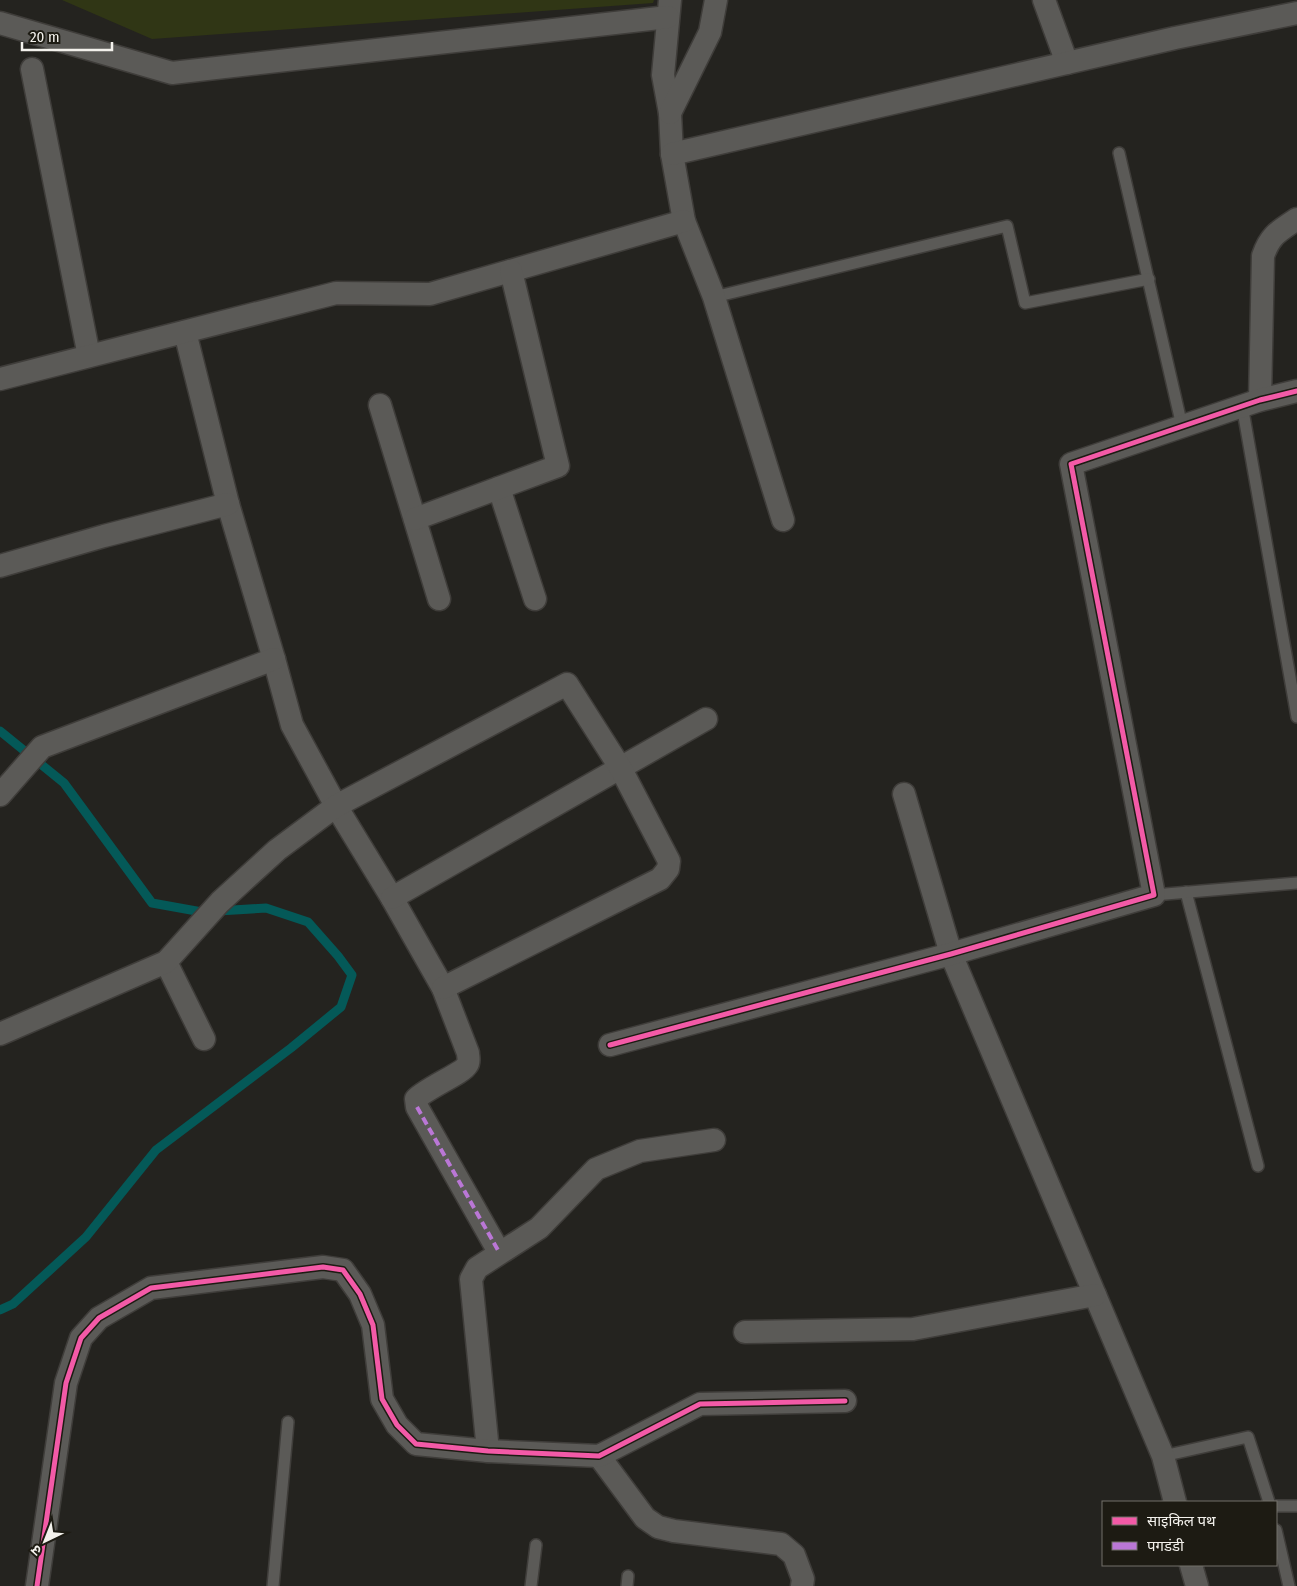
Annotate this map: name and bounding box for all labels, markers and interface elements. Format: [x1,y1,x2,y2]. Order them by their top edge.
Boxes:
scale bar [22,20,112,52]
text: 20 m [30,28,60,46]
legend [1102,1501,1277,1566]
text: साइकिल पथ [1147,1512,1216,1530]
north arrow [20,1516,70,1566]
text: पगडंडी [1147,1537,1185,1555]
text: उ [27,1541,45,1559]

